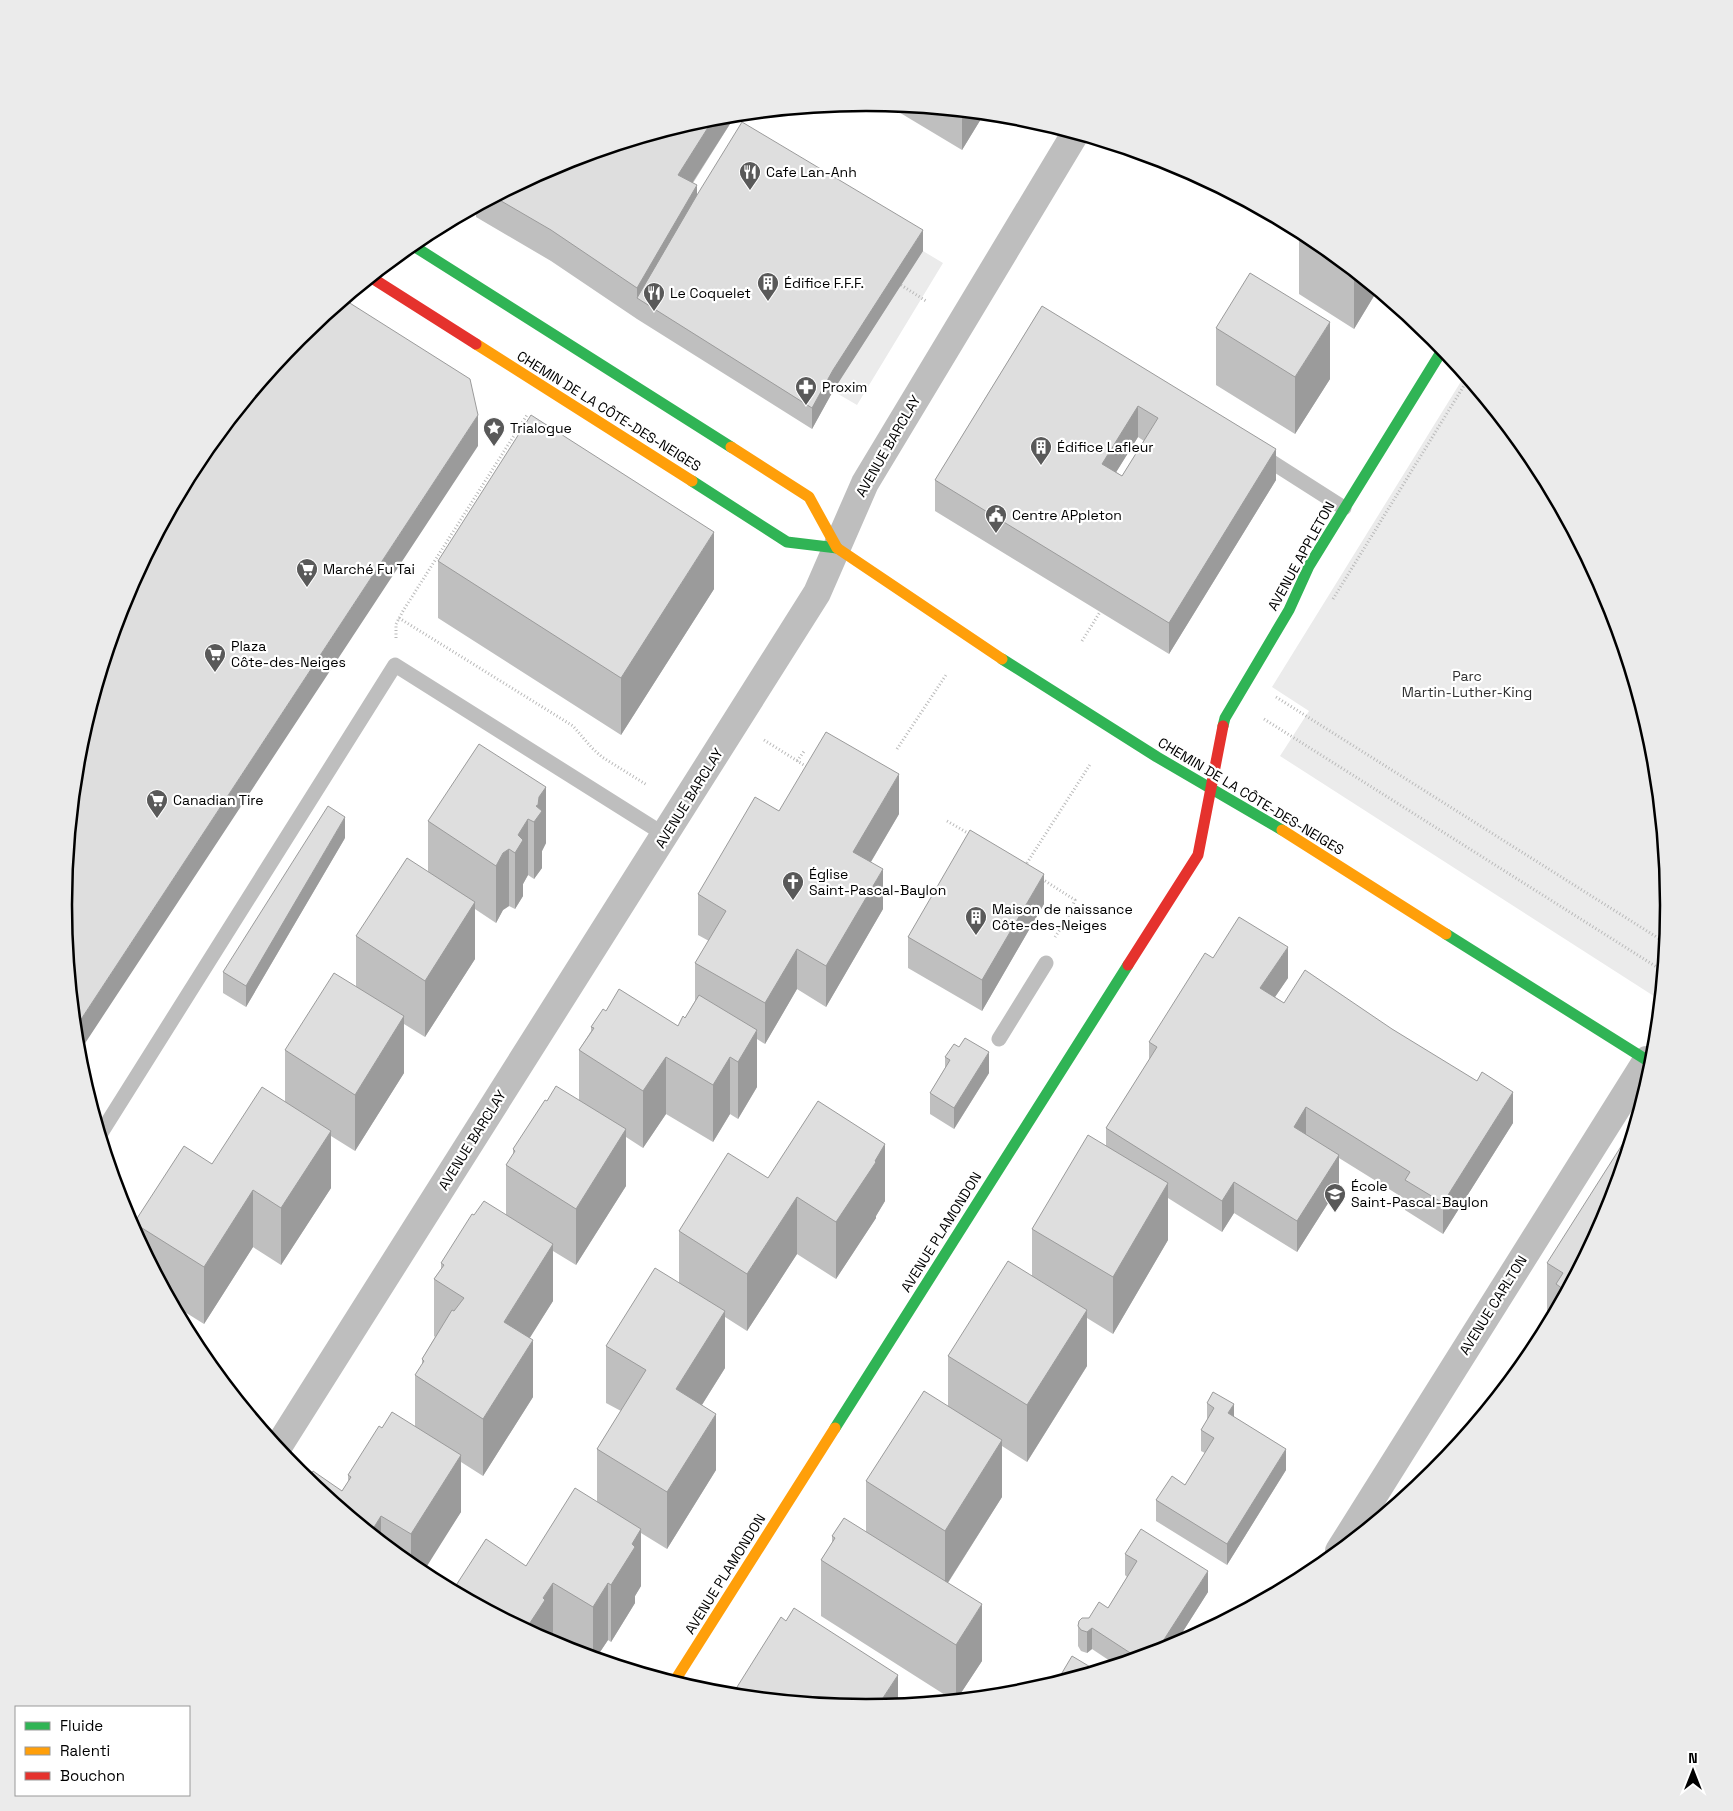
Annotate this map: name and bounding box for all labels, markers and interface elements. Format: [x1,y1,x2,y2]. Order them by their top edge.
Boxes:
restaurant icon: Cafe Lan-Anh [738,160,762,191]
place label: Cafe Lan-Anh [766,163,857,181]
building icon: Édifice F.F.F. [756,271,780,302]
place label: Édifice F.F.F. [784,274,864,292]
restaurant icon: Le Coquelet [642,281,666,312]
place label: Le Coquelet [670,284,751,302]
street label: CHEMIN DE LA CÔTE-DES-NEIGES [514,347,704,475]
pharmacy icon: Proxim [794,375,818,406]
place label: Proxim [822,378,867,396]
street label: AVENUE BARCLAY [852,392,925,500]
place icon: Trialogue [482,416,506,447]
place label: Trialogue [510,419,572,437]
building icon: Édifice Lafleur [1029,435,1053,466]
place label: Édifice Lafleur [1057,438,1154,456]
street label: AVENUE APPLETON [1264,498,1338,614]
public building icon: Centre APpleton [984,503,1008,534]
place label: Centre APpleton [1012,506,1122,524]
supermarket icon: Marché Fu Tai [295,557,319,588]
place label: Marché Fu Tai [323,560,415,578]
place label: Plaza Côte-des-Neiges [231,637,346,671]
supermarket icon: Plaza Côte-des-Neiges [203,642,227,673]
park label: Parc Martin-Luther-King [1402,667,1532,701]
street label: CHEMIN DE LA CÔTE-DES-NEIGES [1155,733,1347,859]
street label: AVENUE BARCLAY [651,744,727,851]
supermarket icon: Canadian Tire [145,788,169,819]
place label: Canadian Tire [173,791,264,809]
place label: Église Saint-Pascal-Baylon [809,865,946,899]
church icon: Église Saint-Pascal-Baylon [781,870,805,901]
place label: Maison de naissance Côte-des-Neiges [992,900,1133,934]
building icon: Maison de naissance Côte-des-Neiges [964,905,988,936]
street label: AVENUE BARCLAY [434,1086,510,1193]
street label: AVENUE PLAMONDON [897,1169,985,1295]
place label: École Saint-Pascal-Baylon [1351,1177,1488,1211]
school or university icon: École Saint-Pascal-Baylon [1323,1182,1347,1213]
street label: AVENUE CARLTON [1455,1252,1531,1358]
street label: AVENUE PLAMONDON [681,1511,769,1637]
legend [15,1706,190,1796]
text: Fluide [60,1716,103,1735]
text: Ralenti [60,1741,110,1760]
north arrow [1668,1746,1718,1796]
text: N [1688,1749,1698,1767]
text: Bouchon [60,1766,125,1785]

